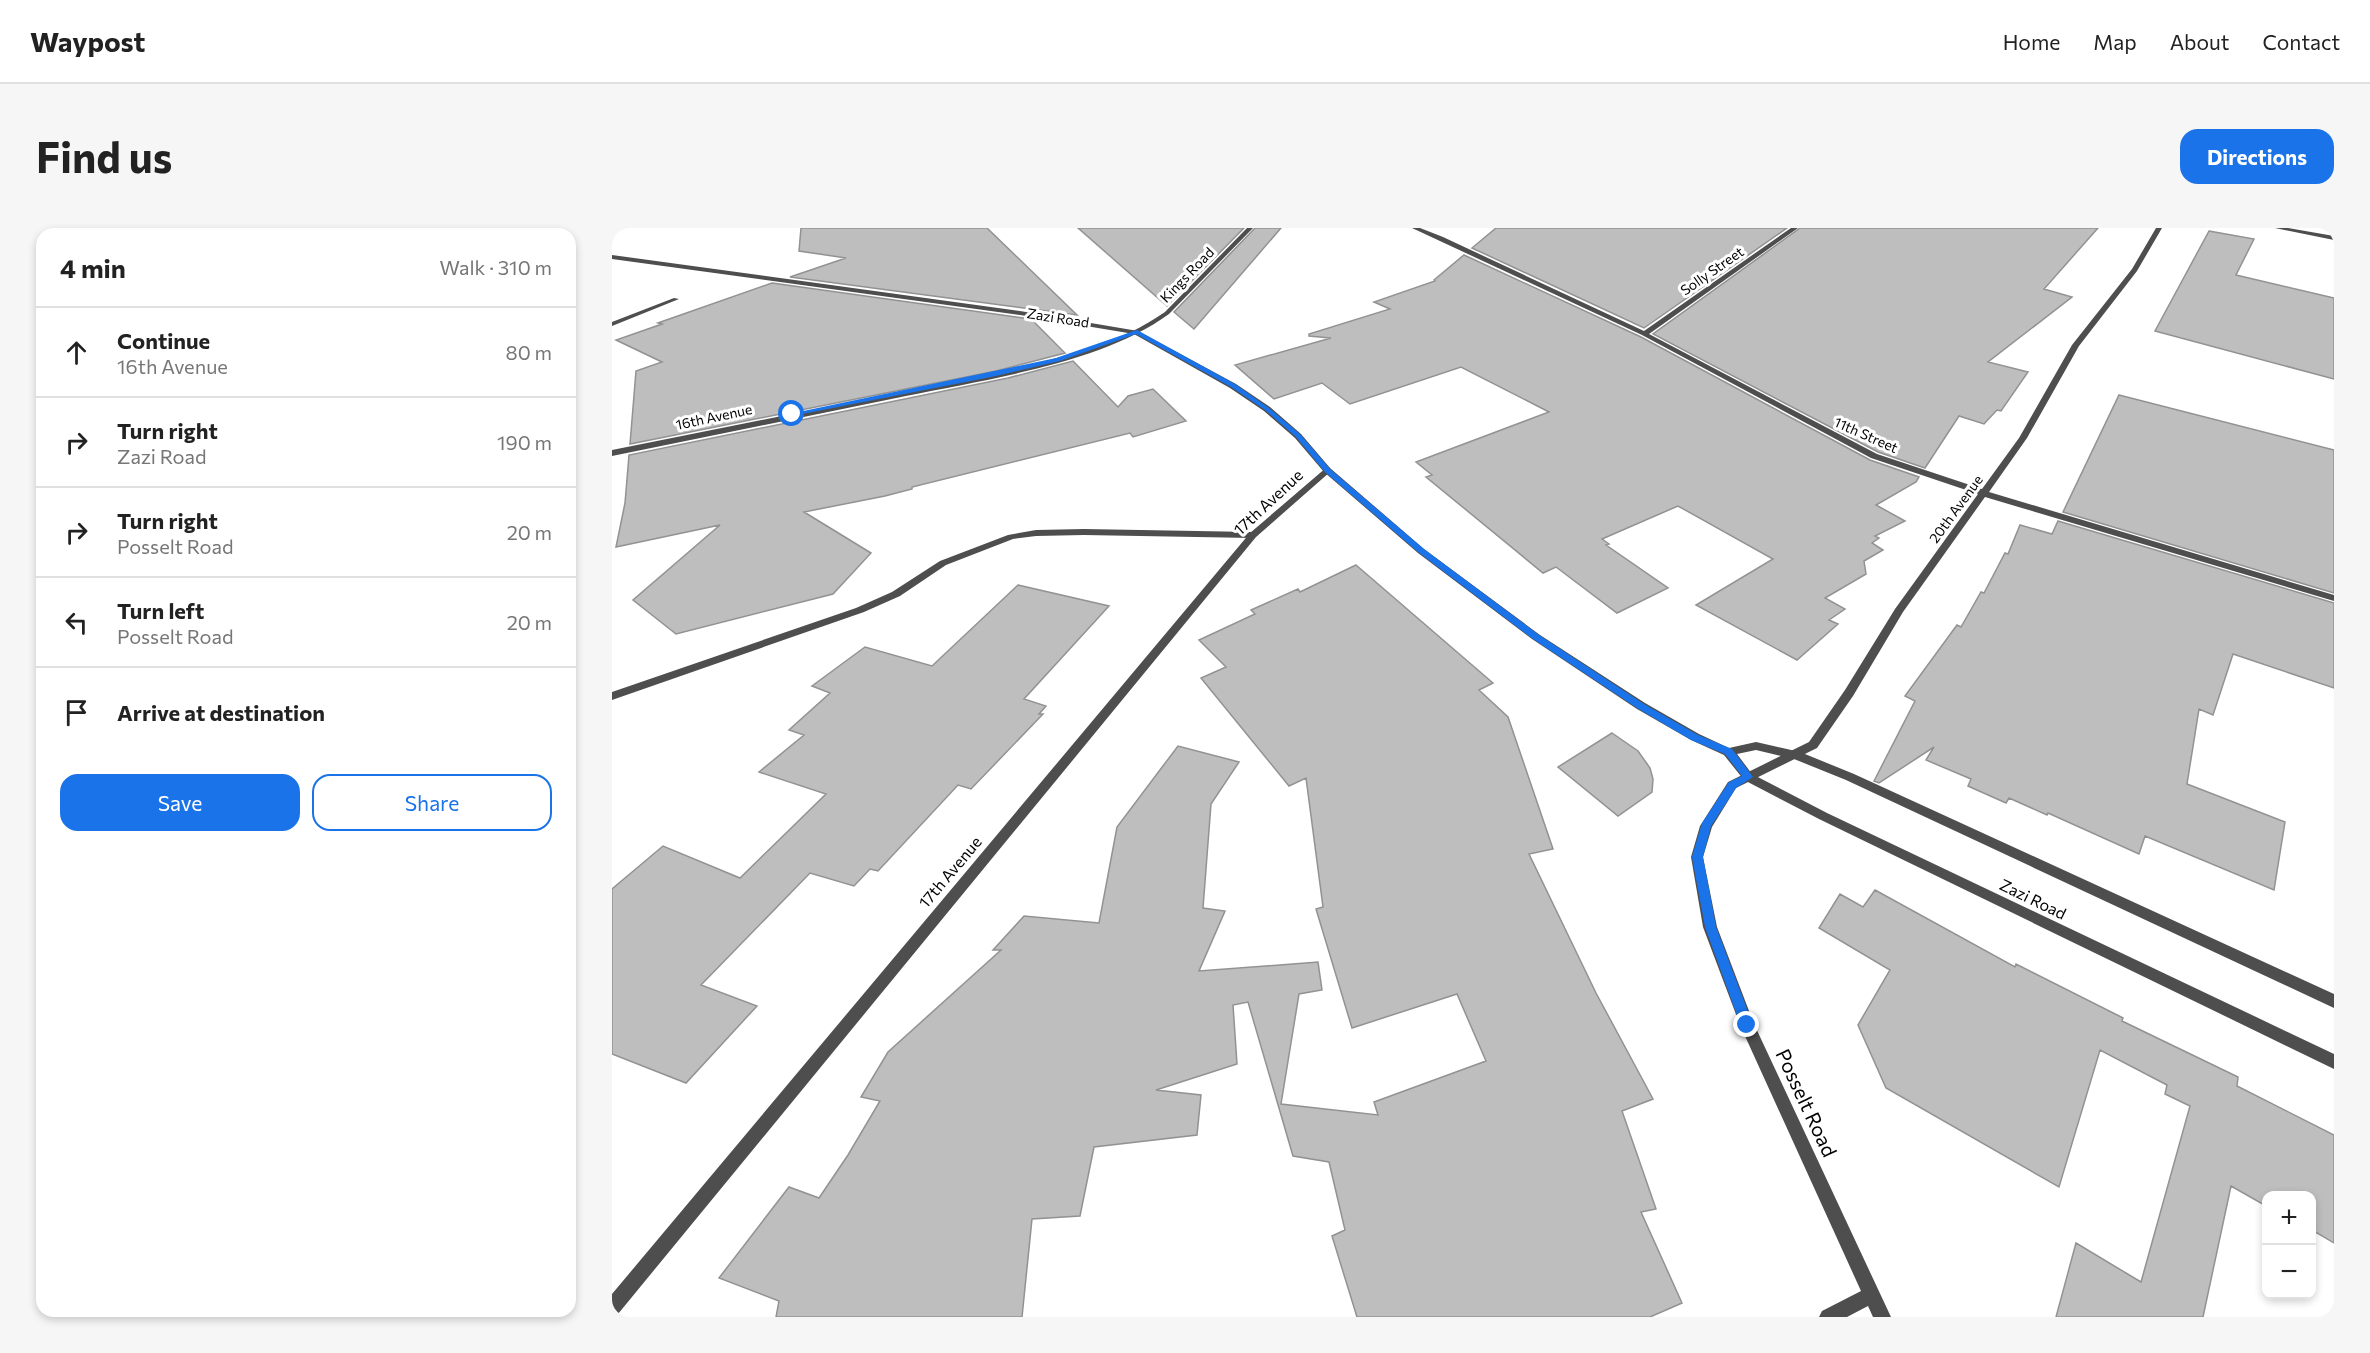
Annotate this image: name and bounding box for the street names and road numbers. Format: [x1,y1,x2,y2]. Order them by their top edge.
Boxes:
street label: Solly Street [1677,242,1747,299]
street label: Kings Road [1156,243,1217,306]
street label: Zazi Road [1026,304,1090,331]
street label: 16th Avenue [674,400,754,433]
street label: 11th Street [1832,413,1901,456]
street label: 17th Avenue [1229,465,1306,538]
street label: 20th Avenue [1925,471,1986,546]
street label: 17th Avenue [914,832,985,911]
street label: Zazi Road [1997,874,2070,923]
street label: Posselt Road [1771,1045,1842,1160]

